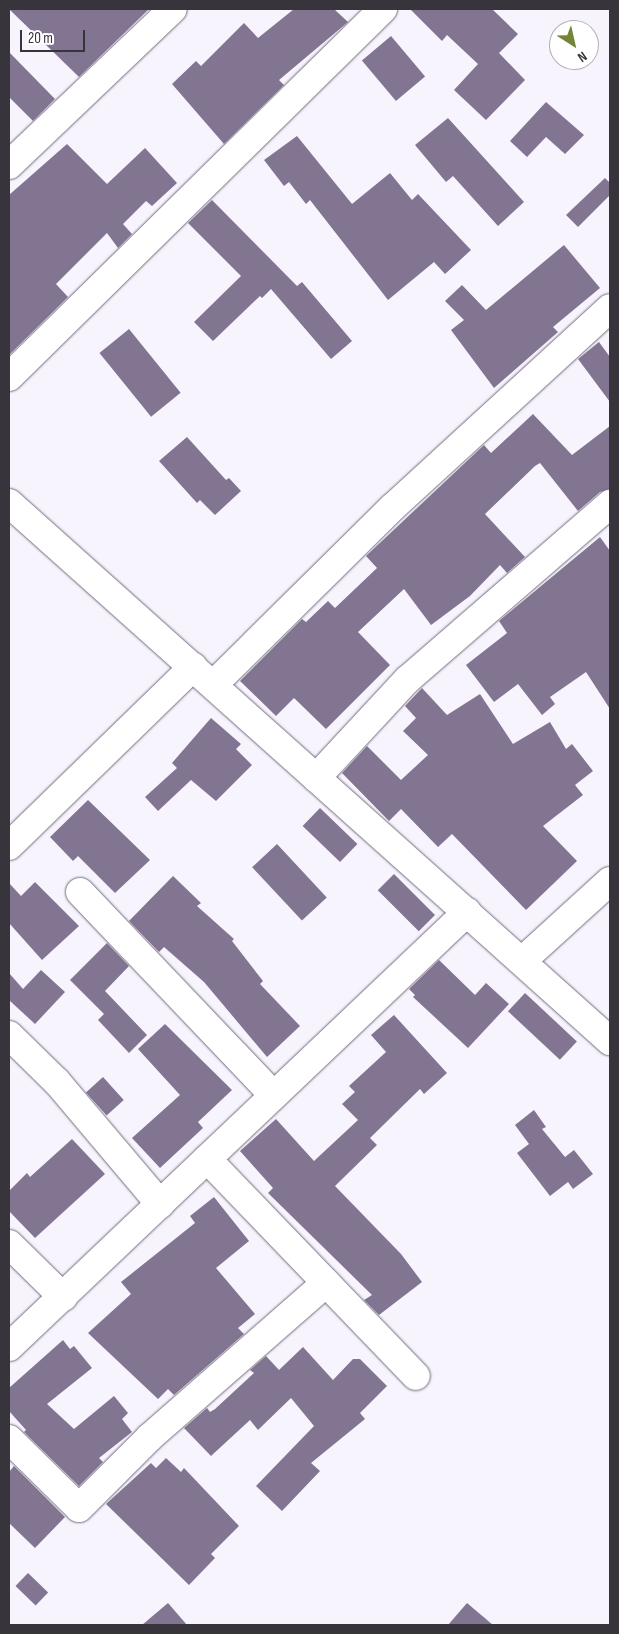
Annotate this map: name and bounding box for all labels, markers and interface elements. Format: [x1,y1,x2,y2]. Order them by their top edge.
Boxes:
scale bar [22,20,88,52]
north arrow [549,20,599,70]
text: 20 m [28,29,53,48]
text: N [574,48,590,66]

